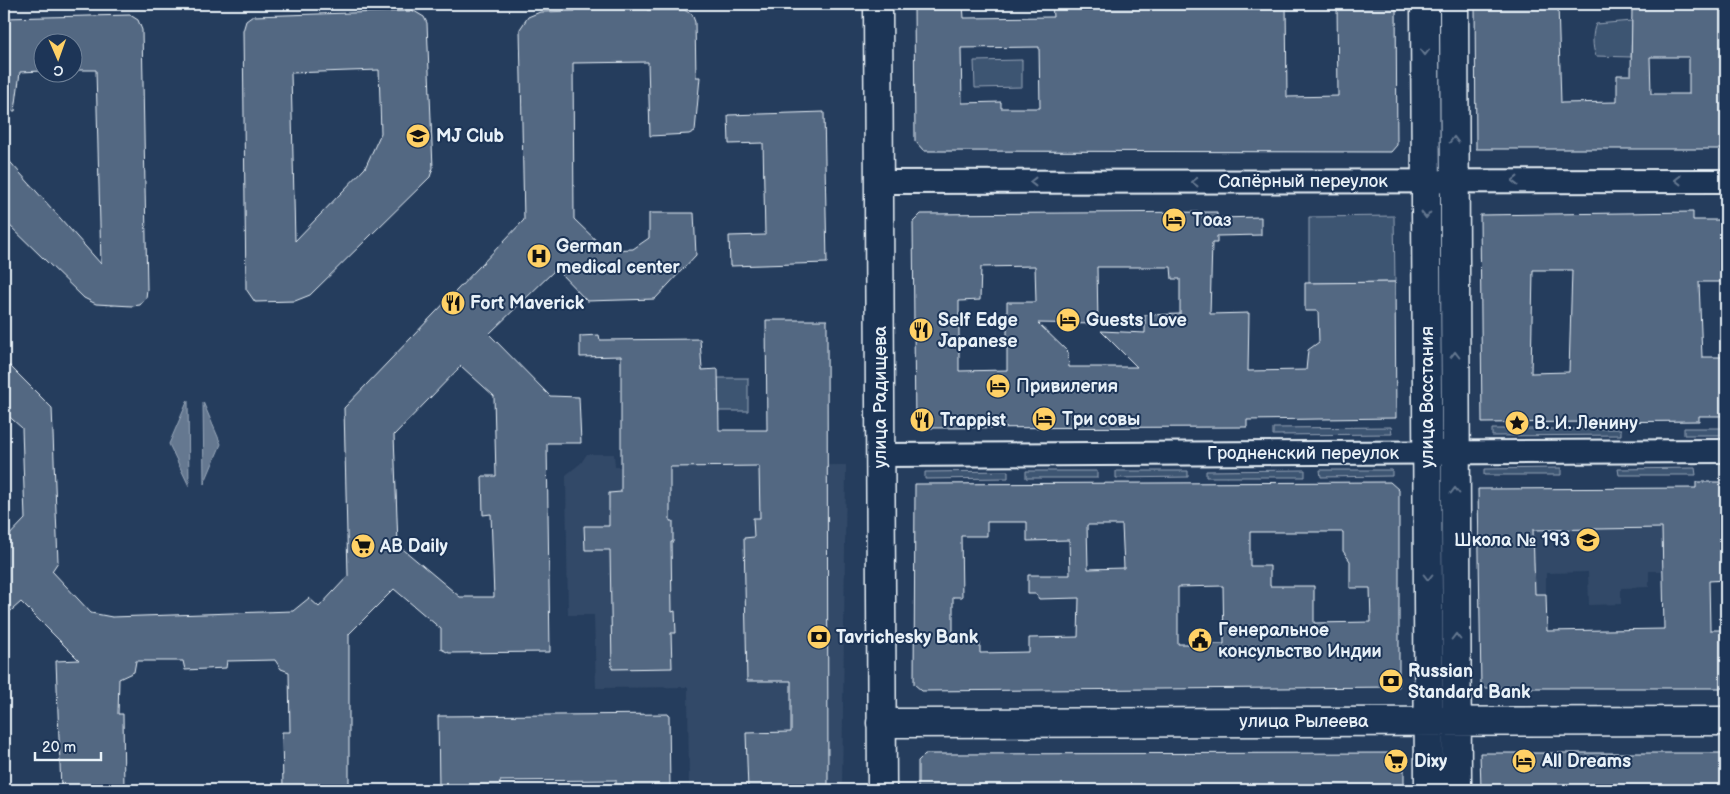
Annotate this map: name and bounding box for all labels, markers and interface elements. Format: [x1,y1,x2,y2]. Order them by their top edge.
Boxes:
north arrow [32,32,82,82]
one-way arrow [1420,49,1430,57]
text: С [53,62,64,79]
school or university icon: MJ Club [405,123,431,149]
place label: MJ Club [436,126,505,147]
one-way arrow [1449,135,1459,143]
street label: Сапёрный переулок [1218,171,1388,192]
one-way arrow [1673,175,1681,185]
one-way arrow [1511,176,1518,186]
one-way arrow [1028,177,1036,187]
one-way arrow [1191,177,1198,187]
hotel icon: Тоаз [1161,207,1187,233]
place label: Тоаз [1192,210,1232,231]
one-way arrow [1421,212,1431,219]
place label: German medical center [556,236,681,278]
hospital icon: German medical center [526,243,552,269]
restaurant icon: Fort Maverick [440,290,466,316]
place label: Fort Maverick [470,293,585,314]
hotel icon: Guests Love [1055,307,1081,333]
place label: Self Edge Japanese [938,310,1018,352]
place label: Guests Love [1086,310,1187,331]
restaurant icon: Self Edge Japanese [908,317,934,343]
street label: улица Радищева [870,325,891,468]
street label: улица Восстания [1417,326,1438,468]
one-way arrow [1449,350,1460,358]
hotel icon: Привилегия [985,373,1011,399]
place label: Привилегия [1016,376,1118,397]
hotel icon: Три совы [1031,406,1057,432]
restaurant icon: Trappist [909,407,935,433]
place label: Три совы [1062,409,1141,430]
place label: Trappist [940,410,1006,431]
place icon: В. И. Ленину [1504,410,1530,436]
place label: В. И. Ленину [1534,413,1638,434]
street label: Гродненский переулок [1207,443,1399,464]
one-way arrow [1450,487,1460,494]
school or university icon: Школа № 193 [1575,527,1601,553]
place label: Школа № 193 [1454,530,1570,551]
supermarket icon: АВ Daily [350,533,376,559]
place label: АВ Daily [379,536,448,557]
one-way arrow [1423,574,1433,581]
place label: Генеральное консульство Индии [1218,620,1382,662]
bank icon: Tavrichesky Bank [806,624,832,650]
place label: Tavrichesky Bank [836,627,979,648]
public building icon: Генеральное консульство Индии [1187,627,1213,653]
one-way arrow [1451,632,1461,640]
place label: Russian Standard Bank [1408,661,1531,703]
bank icon: Russian Standard Bank [1378,668,1404,694]
street label: улица Рылеева [1239,711,1369,732]
scale bar [35,729,101,761]
text: 20 m [42,738,76,757]
supermarket icon: Dixy [1383,748,1409,774]
hotel icon: All Dreams [1511,748,1537,774]
place label: Dixy [1414,751,1448,772]
place label: All Dreams [1541,751,1631,772]

